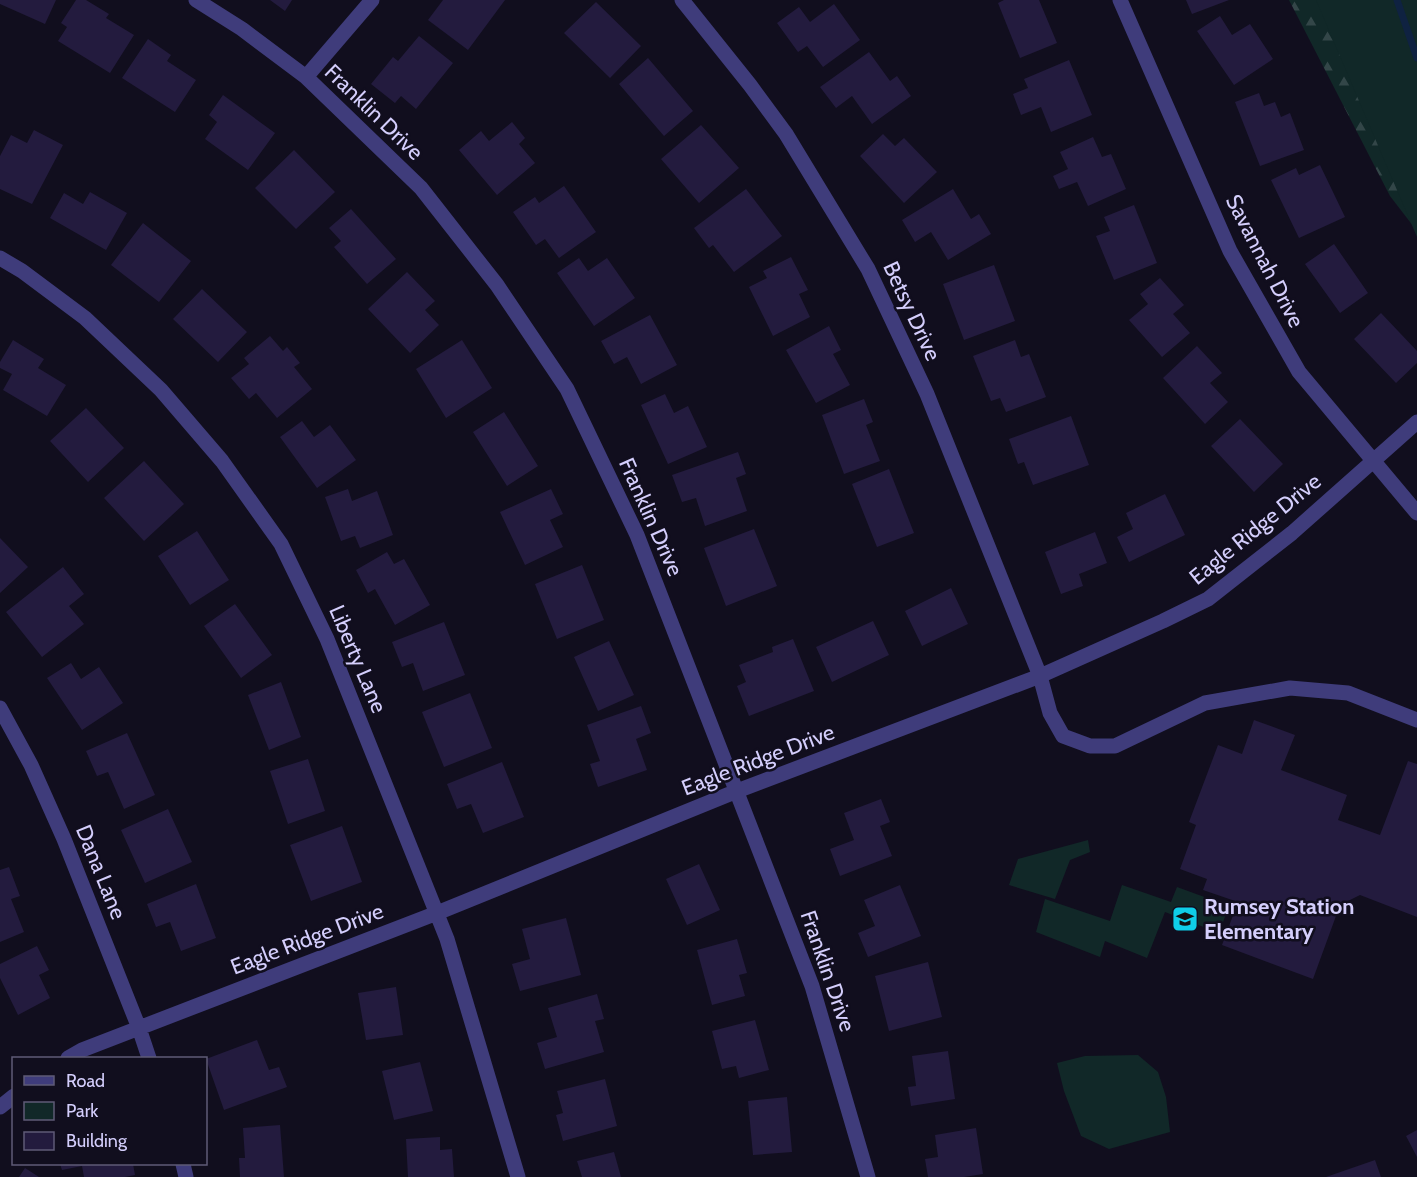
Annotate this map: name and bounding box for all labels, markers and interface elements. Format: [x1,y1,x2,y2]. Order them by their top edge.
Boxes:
street label: Franklin Drive [319,58,429,166]
street label: Savannah Drive [1220,190,1310,332]
street label: Betsy Drive [877,257,947,365]
street label: Franklin Drive [613,454,689,580]
street label: Eagle Ridge Drive [1184,468,1326,590]
street label: Liberty Lane [323,601,393,717]
street label: Eagle Ridge Drive [678,718,838,802]
street label: Dana Lane [70,821,132,923]
place label: Rumsey Station Elementary [1204,893,1354,945]
street label: Eagle Ridge Drive [227,897,387,981]
school or university icon: Rumsey Station Elementary [1170,904,1200,934]
street label: Franklin Drive [795,907,861,1035]
legend [12,1057,207,1165]
text: Road [66,1070,105,1092]
text: Park [66,1100,99,1122]
text: Building [66,1130,128,1152]

